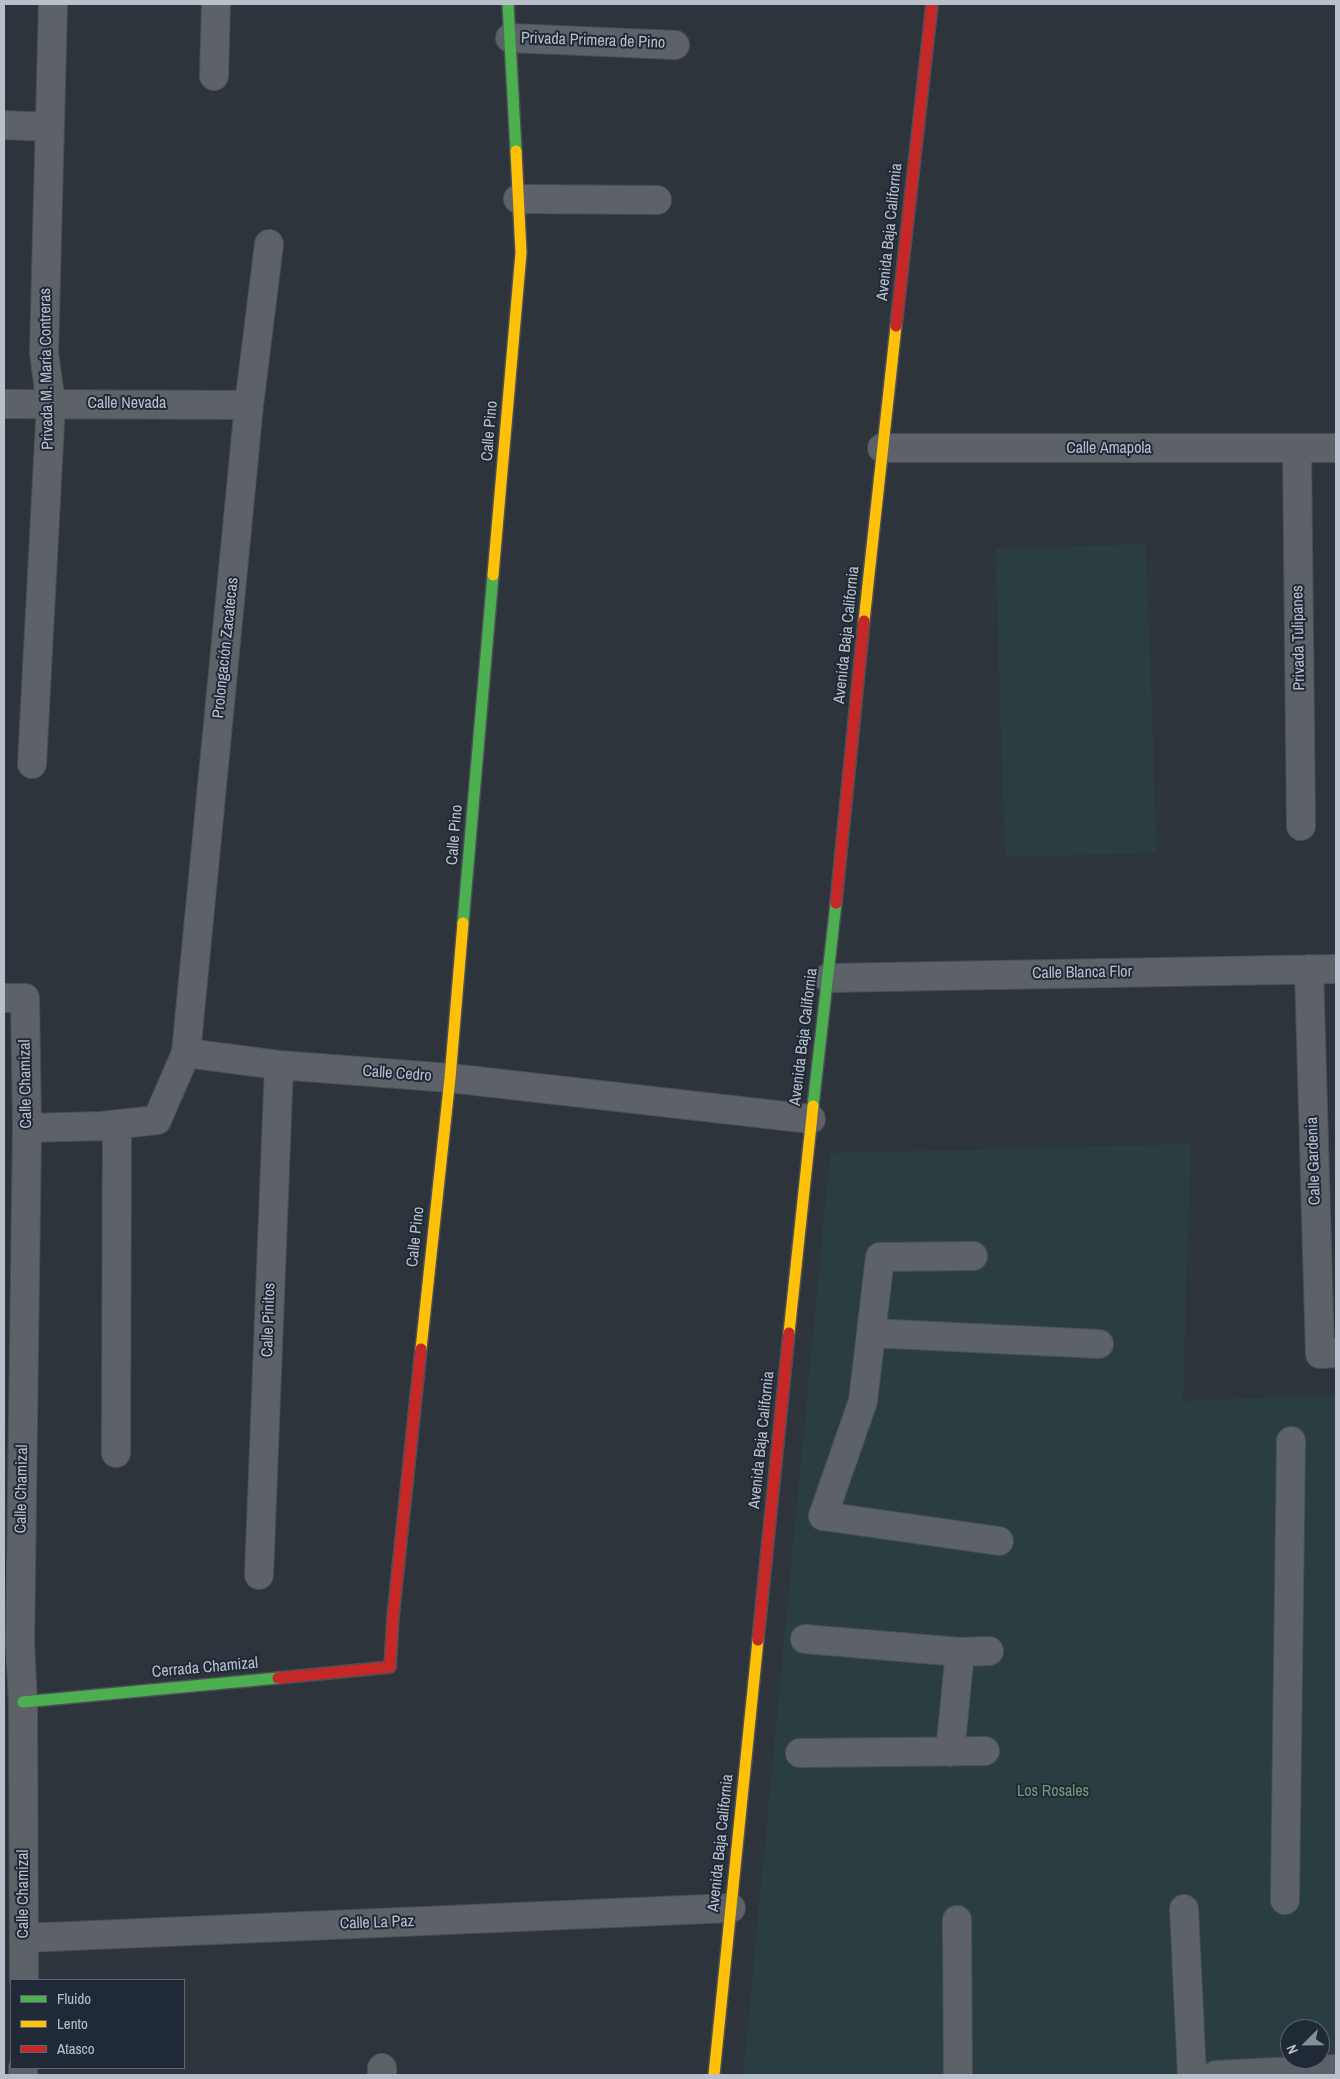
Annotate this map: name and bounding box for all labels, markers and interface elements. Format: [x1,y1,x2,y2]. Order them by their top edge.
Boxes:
street label: Privada Primera de Pino [521,29,665,53]
street label: Avenida Baja California [873,162,907,302]
street label: Privada M. María Contreras [36,288,58,450]
street label: Calle Nevada [88,394,166,414]
street label: Calle Pino [478,400,502,462]
street label: Calle Amapola [1066,439,1152,459]
street label: Avenida Baja California [830,565,864,705]
street label: Prolongación Zacatecas [209,577,243,719]
street label: Privada Tulipanes [1288,585,1310,691]
street label: Calle Pino [443,804,467,866]
street label: Calle Blanca Flor [1032,963,1132,983]
street label: Avenida Baja California [786,967,822,1107]
street label: Calle Chamizal [16,1039,36,1129]
street label: Calle Cedro [362,1062,432,1086]
street label: Calle Gardenia [1303,1117,1325,1205]
street label: Calle Pino [403,1206,429,1268]
street label: Calle Pinitos [258,1282,280,1358]
street label: Avenida Baja California [745,1370,779,1510]
street label: Calle Chamizal [12,1444,32,1534]
street label: Cerrada Chamizal [151,1654,259,1682]
street label: Avenida Baja California [704,1773,738,1913]
park label: Los Rosales [1017,1782,1089,1802]
street label: Calle Chamizal [14,1850,34,1938]
street label: Calle La Paz [339,1912,415,1934]
legend [10,1979,185,2069]
text: Fluido [57,1988,91,2009]
text: Lento [57,2013,88,2034]
north arrow [1280,2019,1330,2069]
text: Atasco [57,2038,95,2059]
text: N [1282,2042,1302,2057]

